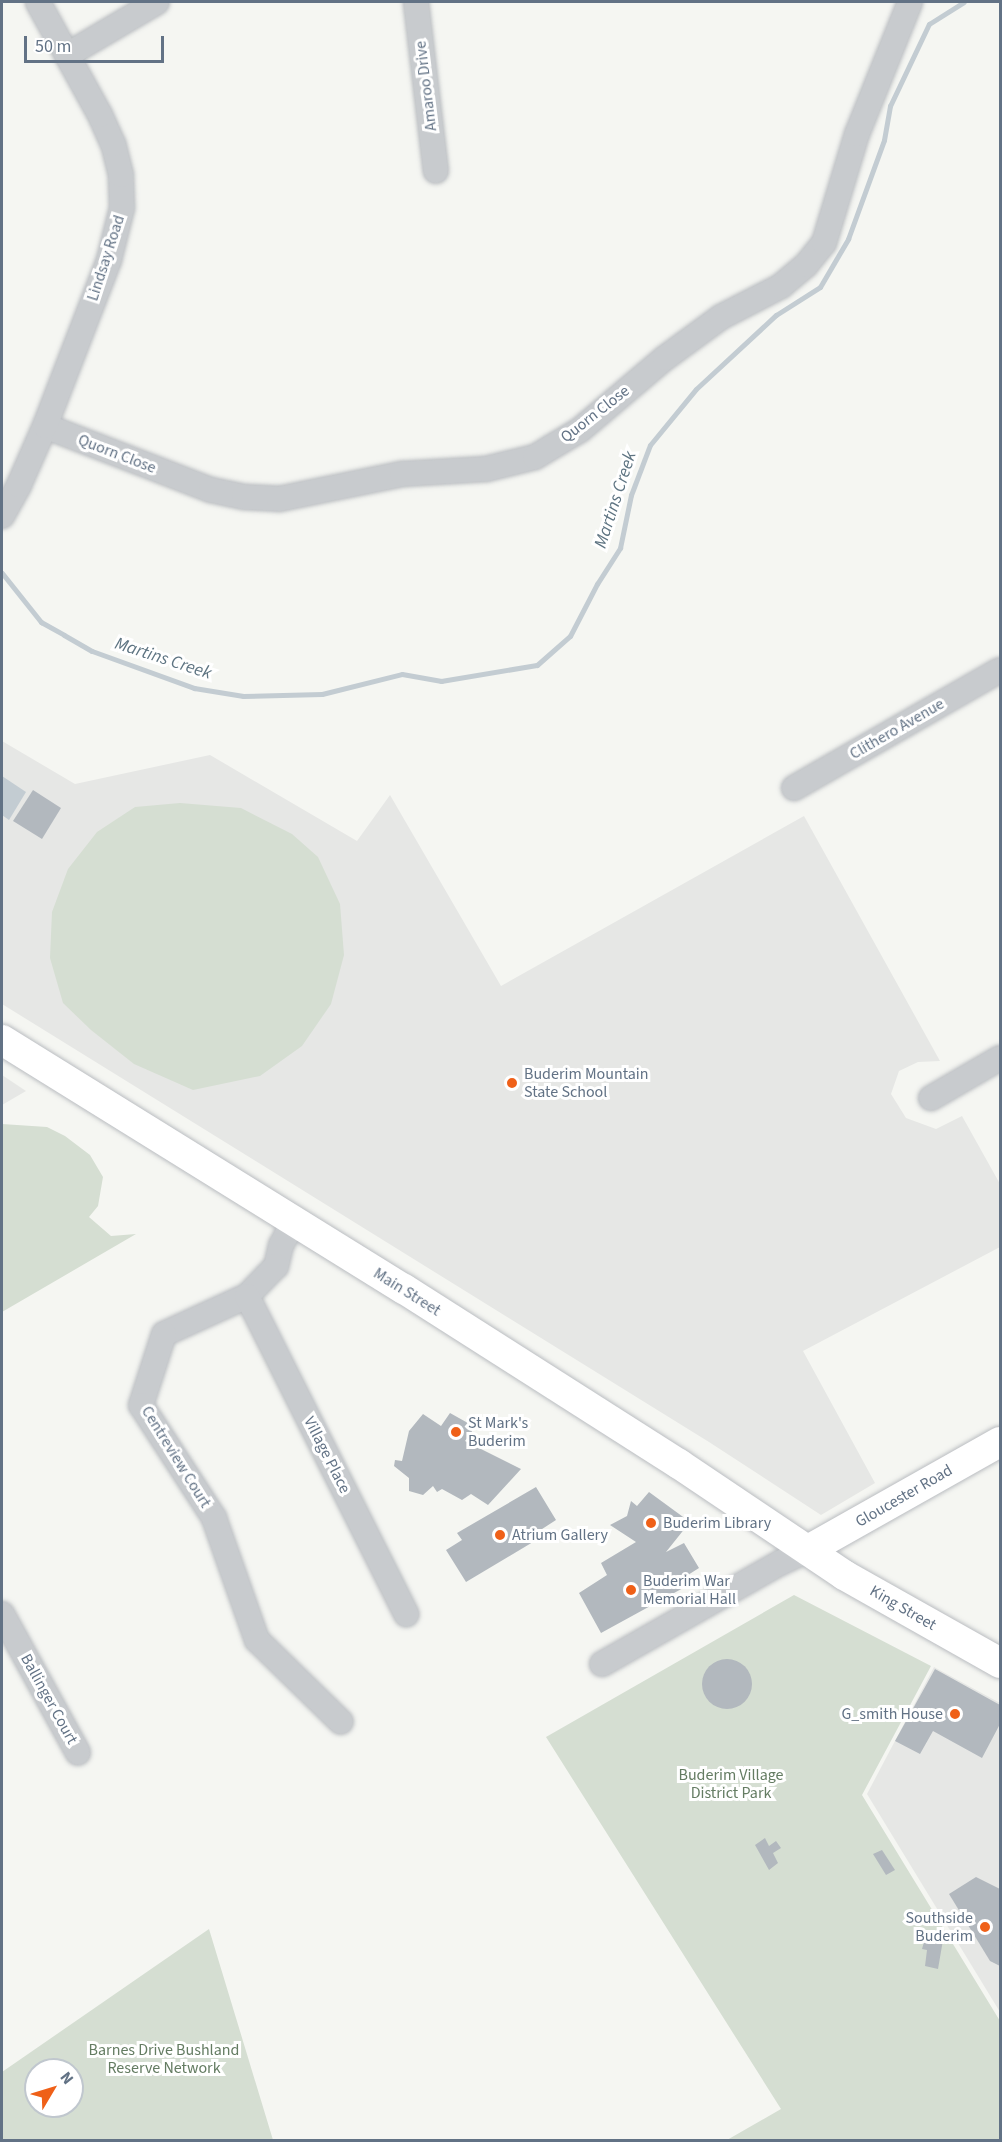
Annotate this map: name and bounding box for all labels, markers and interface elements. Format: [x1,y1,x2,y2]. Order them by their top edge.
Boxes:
scale bar [27,24,166,62]
text: 50 m [35,34,71,59]
street label: Amaroo Drive [411,40,441,132]
street label: Lindsay Road [83,213,129,303]
street label: Quorn Close [557,381,633,447]
street label: Quorn Close [75,430,159,478]
water label: Martins Creek [590,449,642,551]
water label: Martins Creek [112,633,214,685]
street label: Clithero Avenue [846,694,948,764]
place label: Buderim Mountain State School [524,1064,648,1102]
marker: Buderim Mountain State School [505,1076,519,1090]
street label: Main Street [370,1264,444,1320]
street label: Centreview Court [137,1403,215,1511]
street label: Village Place [299,1413,355,1497]
place label: St Mark's Buderim [468,1413,528,1451]
marker: St Mark's Buderim [449,1425,463,1439]
street label: Gloucester Road [852,1460,956,1532]
place label: Buderim Library [663,1513,771,1533]
marker: Buderim Library [644,1516,658,1530]
place label: Atrium Gallery [512,1525,608,1545]
marker: Atrium Gallery [493,1528,507,1542]
place label: Buderim War Memorial Hall [643,1571,736,1609]
street label: King Street [866,1581,940,1635]
marker: Buderim War Memorial Hall [624,1583,638,1597]
street label: Ballinger Court [16,1650,82,1748]
place label: G_smith House [841,1704,943,1724]
marker: G_smith House [948,1707,962,1721]
park label: Buderim Village District Park [678,1765,784,1803]
place label: Southside Buderim [906,1908,973,1946]
marker: Southside Buderim [978,1920,992,1934]
park label: Barnes Drive Bushland Reserve Network [89,2040,239,2078]
north arrow [24,2058,84,2118]
text: N [55,2067,79,2089]

